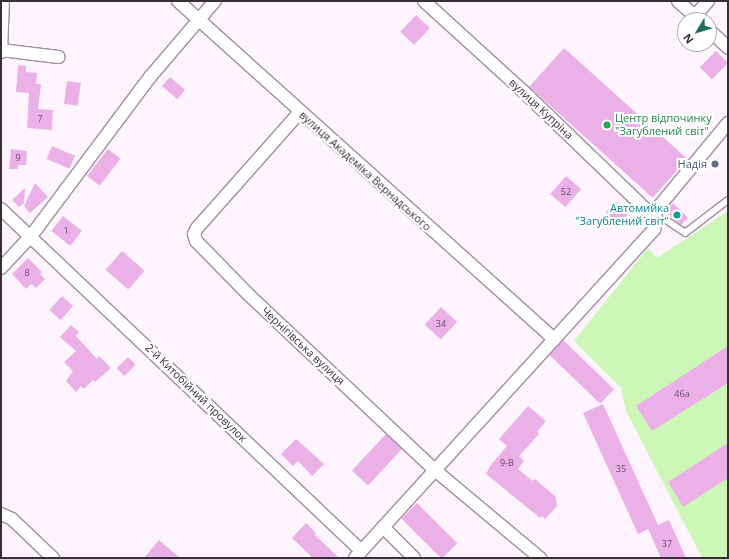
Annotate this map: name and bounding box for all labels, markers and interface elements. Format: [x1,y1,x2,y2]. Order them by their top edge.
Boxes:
north arrow [677,12,717,52]
text: N [679,31,697,47]
street label: вулиця Купріна [506,76,576,142]
street label: вулиця Академіка Вернадського [296,108,434,234]
place label: Центр відпочинку "Загублений світ" [615,112,712,138]
house number: 7 [37,114,43,124]
marker: Центр відпочинку "Загублений світ" [602,120,612,130]
house number: 9 [15,153,21,163]
place label: Надія [678,157,707,171]
marker: Надія [710,159,720,169]
house number: 52 [561,187,571,197]
place label: Автомийка "Загублений світ" [575,202,669,228]
marker: Автомийка "Загублений світ" [672,210,682,220]
house number: 1 [63,226,69,236]
house number: 8 [24,268,30,278]
street label: Чернігівська вулиця [259,304,347,388]
house number: 34 [436,319,446,329]
street label: 2-й Китобійний провулок [143,341,249,445]
house number: 46а [674,389,690,399]
house number: 9-В [500,458,514,468]
house number: 35 [616,464,626,474]
house number: 37 [662,539,672,549]

